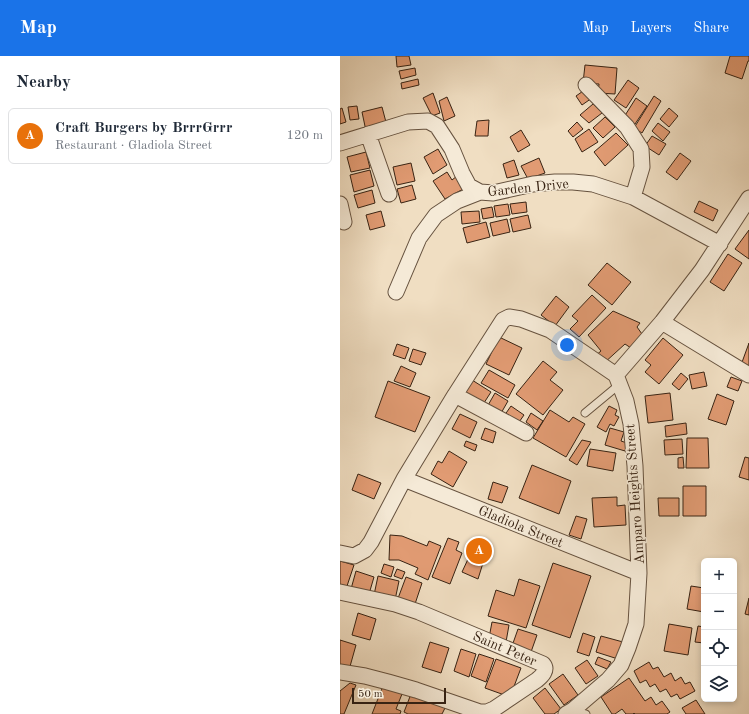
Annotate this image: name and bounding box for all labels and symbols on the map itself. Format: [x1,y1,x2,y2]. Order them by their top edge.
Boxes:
street label: Garden Drive [487,177,569,199]
your location [557,335,577,355]
street label: Amparo Heights Street [623,423,647,565]
street label: Gladiola Street [476,503,565,550]
pin: A [466,536,492,566]
street label: Saint Peter [471,629,539,669]
scale bar [352,686,446,705]

